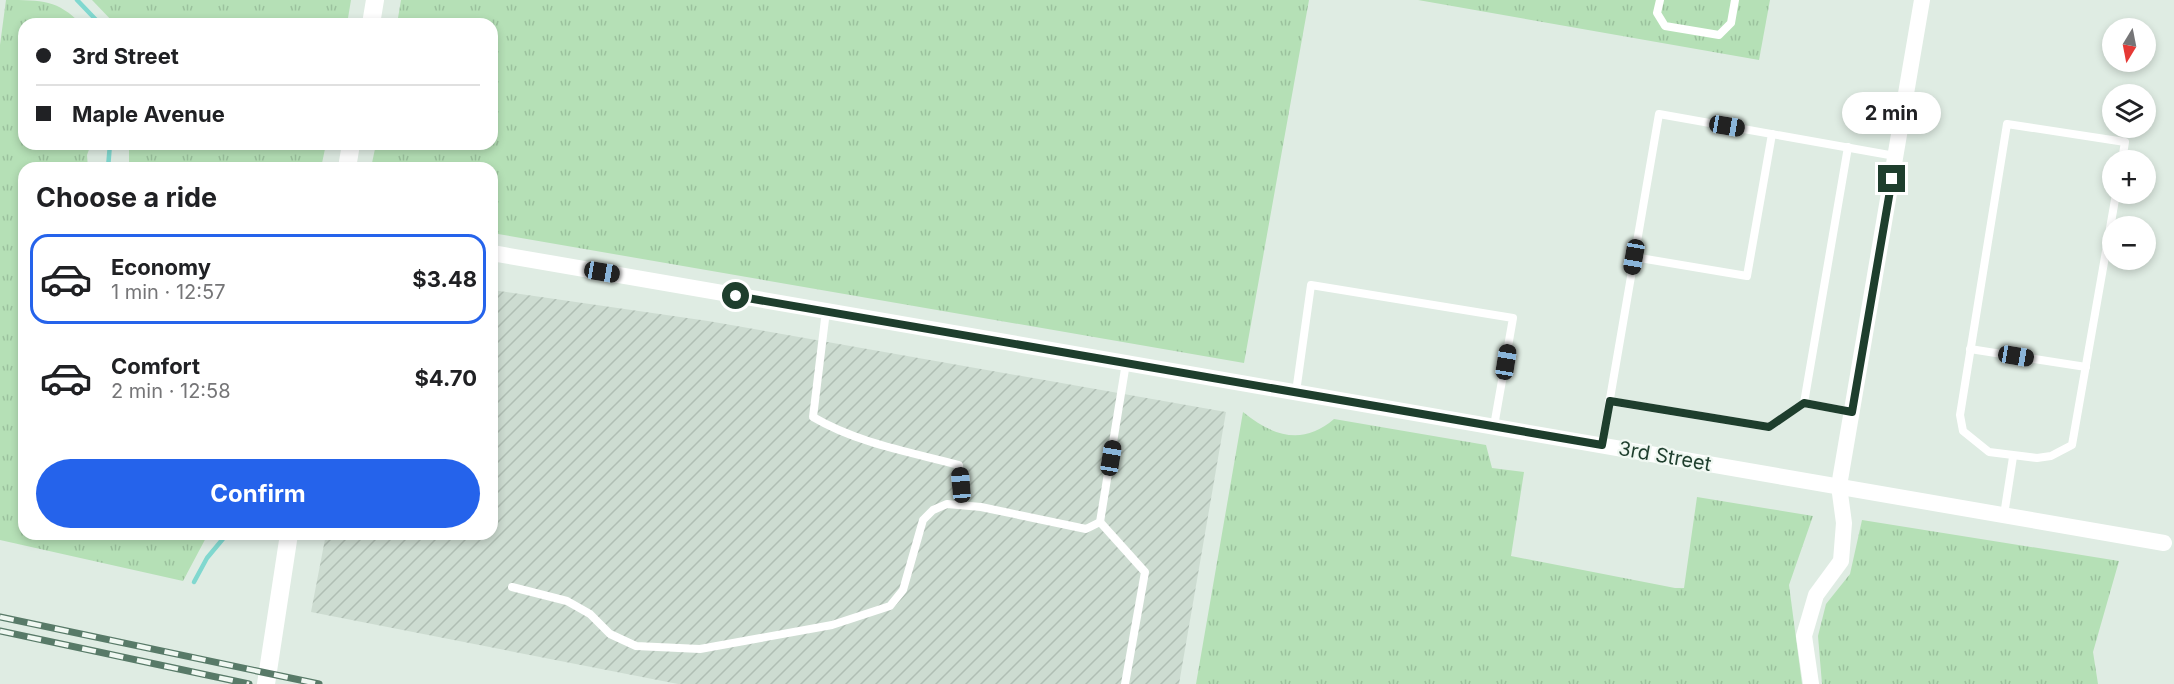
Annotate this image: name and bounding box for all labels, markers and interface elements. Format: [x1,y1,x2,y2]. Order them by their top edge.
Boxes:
north arrow [2102,18,2156,72]
map controls [2102,18,2156,270]
text: 3rd Street [72,43,179,69]
button: layers [2102,84,2156,138]
callout: 2 min [1842,92,1942,134]
text: Maple Avenue [72,101,225,127]
text: 2 min [1865,101,1918,125]
car [1708,114,1746,138]
button: + [2102,150,2156,204]
route end [1878,165,1905,192]
text: Choose a ride [36,181,217,214]
button: − [2102,216,2156,270]
car [1622,238,1646,276]
icon: car [39,252,93,306]
text: Economy [111,254,211,280]
car [583,260,621,284]
text: $3.48 [412,266,477,292]
text: 1 min · 12:57 [111,280,226,304]
route start [722,282,749,309]
car [1494,343,1518,381]
car [1997,344,2035,368]
icon: car [39,351,93,405]
text: Comfort [111,353,200,379]
text: $4.70 [414,365,477,391]
text: 2 min · 12:58 [111,379,231,403]
street label: 3rd Street [1617,436,1714,476]
car [1099,439,1123,477]
button: Confirm [36,459,480,528]
car [950,466,972,504]

